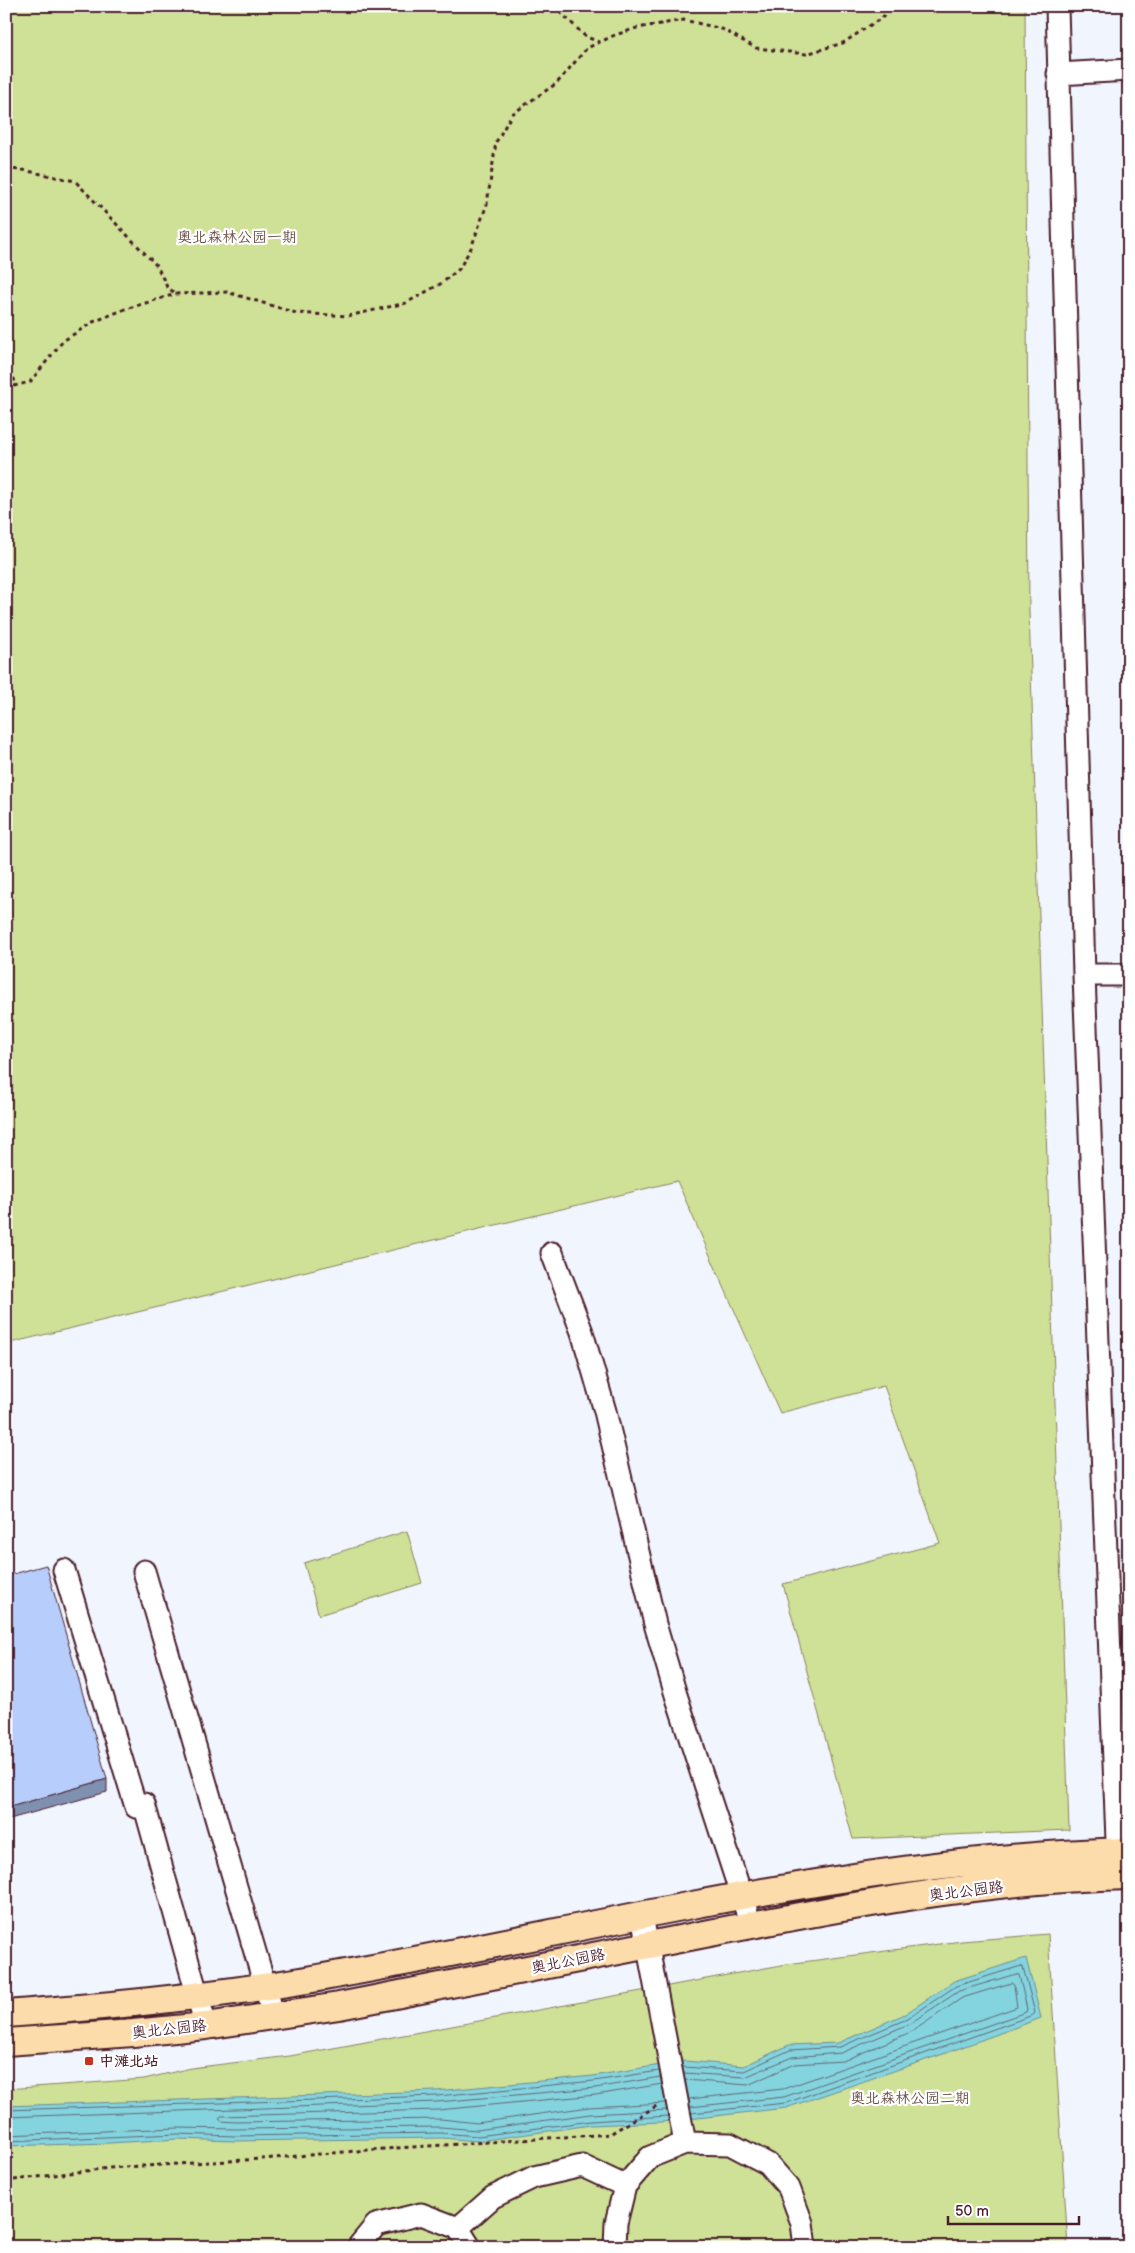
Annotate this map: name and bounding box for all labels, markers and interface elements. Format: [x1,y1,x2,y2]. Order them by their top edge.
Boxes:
park label: 奥北森林公园一期 [177,228,297,247]
street label: 奥北公园路 [928,1877,1004,1905]
street label: 奥北公园路 [529,1945,607,1978]
street label: 奥北公园路 [131,2016,207,2043]
place label: 中滩北站 [99,2052,159,2071]
marker: 中滩北站 [83,2055,95,2067]
park label: 奥北森林公园二期 [850,2089,970,2108]
scale bar [948,2193,1079,2225]
text: 50 m [955,2202,989,2221]

